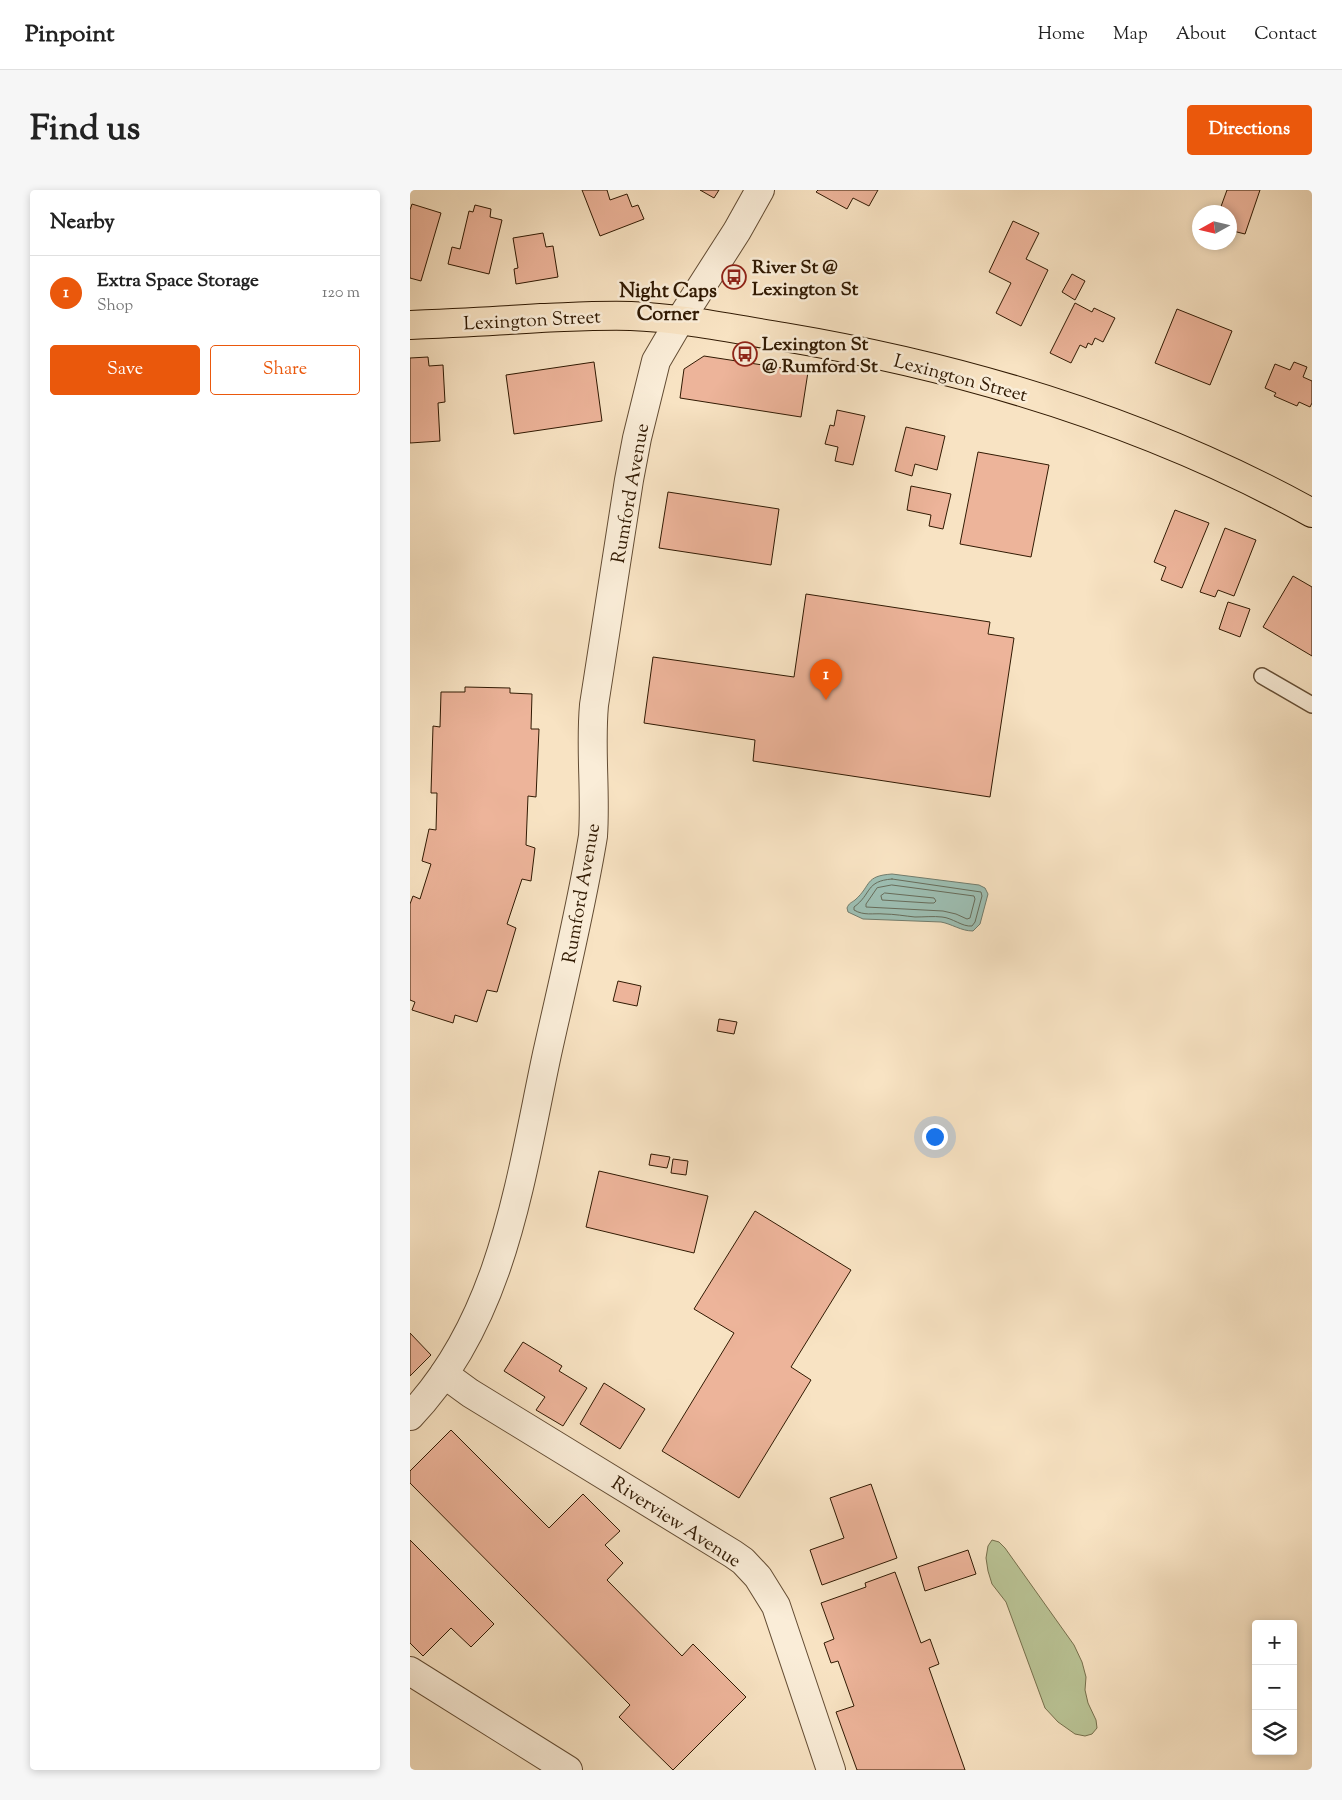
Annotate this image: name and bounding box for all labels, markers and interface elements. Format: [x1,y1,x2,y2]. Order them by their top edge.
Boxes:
text: Pinpoint [25,18,114,52]
text: Home [1038,22,1085,48]
text: Map [1113,22,1148,48]
text: About [1176,22,1226,48]
text: Contact [1254,22,1317,48]
text: Find us [30,105,140,156]
button: Directions [1187,105,1312,155]
north arrow [1192,205,1237,250]
text: Nearby [50,208,115,238]
place label: River St @ Lexington St [752,255,859,304]
bus stop icon: River St @ Lexington St [721,264,747,290]
text: Extra Space Storage [97,268,259,295]
district label: Night Caps Corner [619,278,717,330]
text: 1 [63,282,69,305]
text: 120 m [322,282,360,305]
text: Shop [97,295,133,318]
street label: Lexington Street [463,304,602,339]
place label: Lexington St @ Rumford St [762,332,878,381]
bus stop icon: Lexington St @ Rumford St [732,341,758,367]
button: Save [50,345,200,395]
button: Share [210,345,360,395]
street label: Lexington Street [890,349,1031,410]
street label: Rumford Avenue [606,421,657,566]
pin: 1 [810,659,842,700]
street label: Rumford Avenue [557,821,608,966]
your location [922,1124,948,1150]
street label: Riverview Avenue [605,1471,746,1575]
map controls [1252,1620,1297,1755]
button: + [1252,1620,1297,1665]
button: − [1252,1665,1297,1710]
button: layers [1252,1710,1297,1755]

